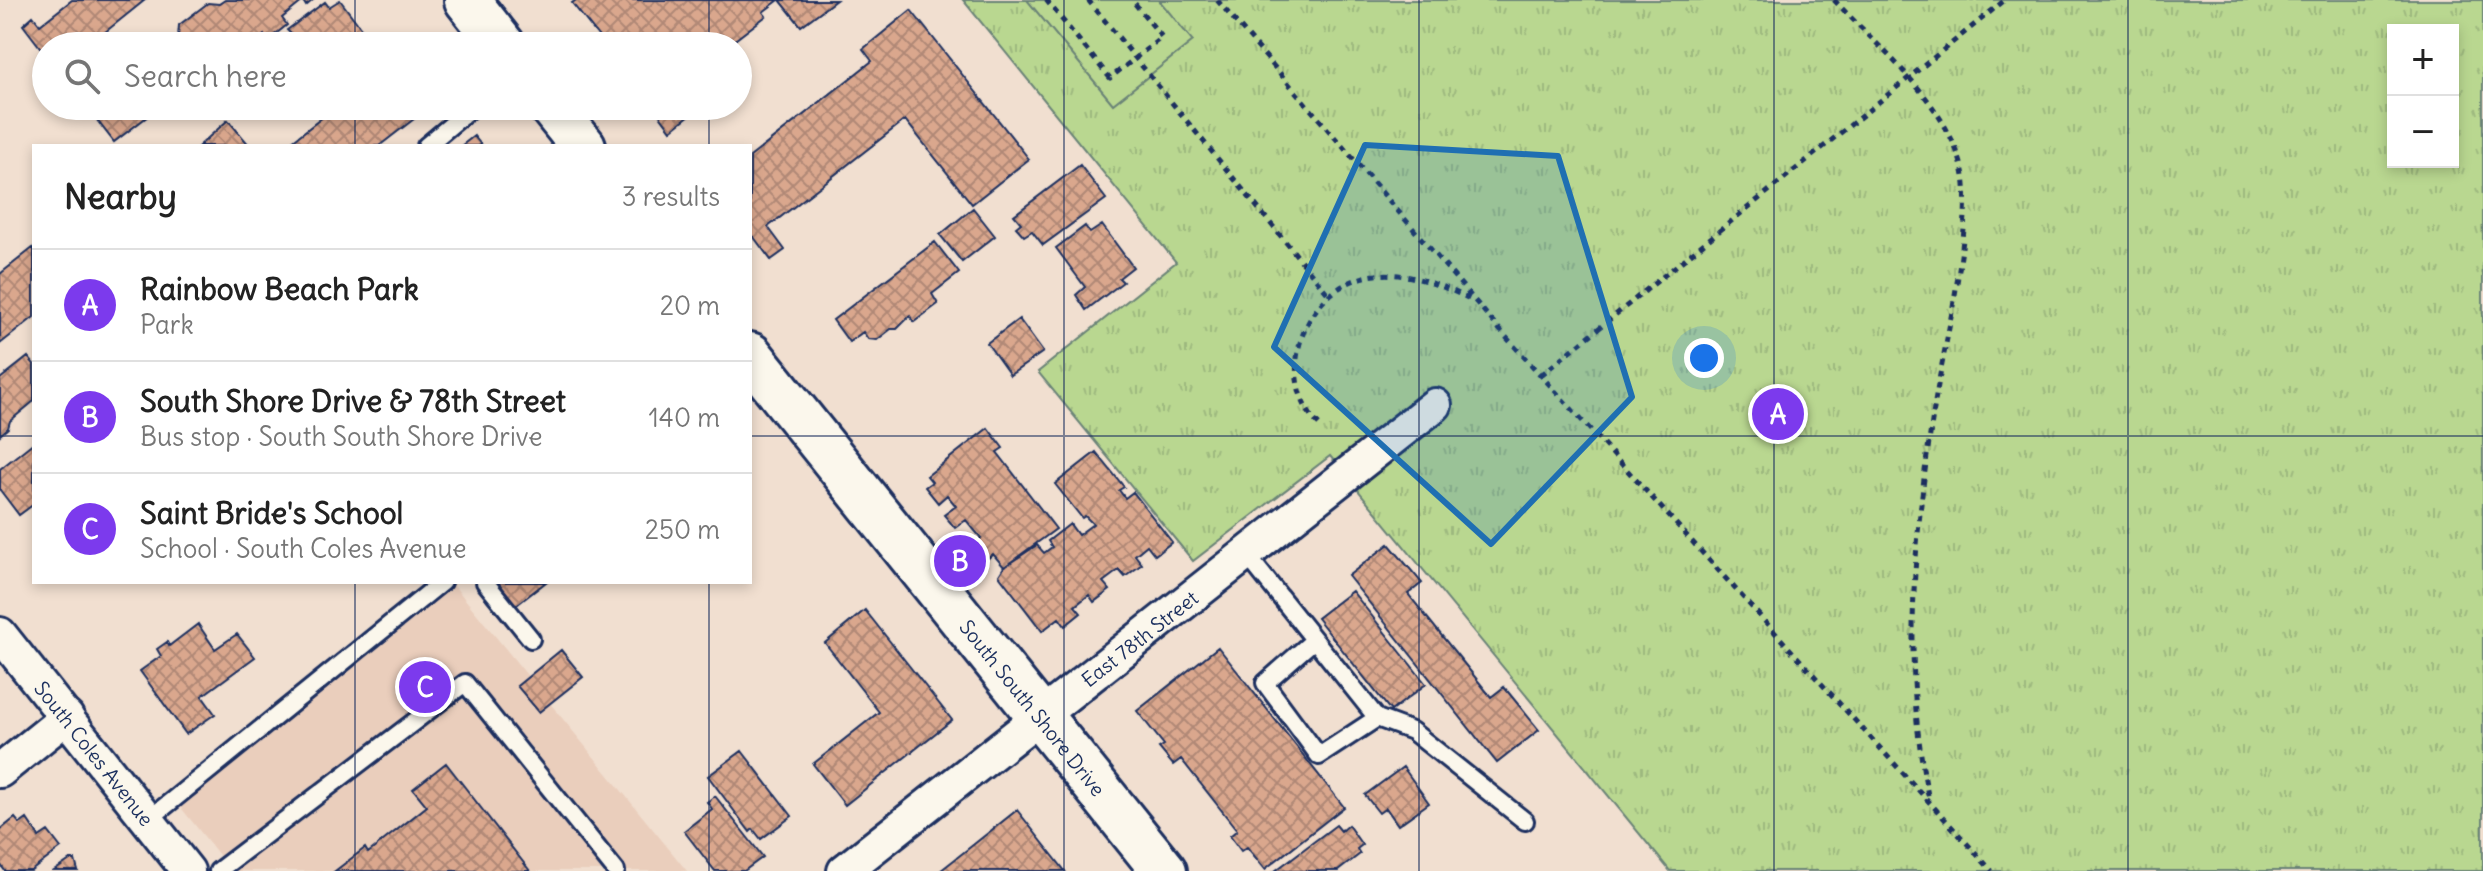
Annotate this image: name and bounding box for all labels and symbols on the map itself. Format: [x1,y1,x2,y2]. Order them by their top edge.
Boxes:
your location [1684,338,1724,378]
pin: A [1752,384,1804,444]
pin: B [934,531,986,591]
street label: East 78th Street [1076,584,1203,692]
street label: South South Shore Drive [955,614,1111,801]
pin: C [399,657,451,717]
street label: South Coles Avenue [29,676,159,830]

